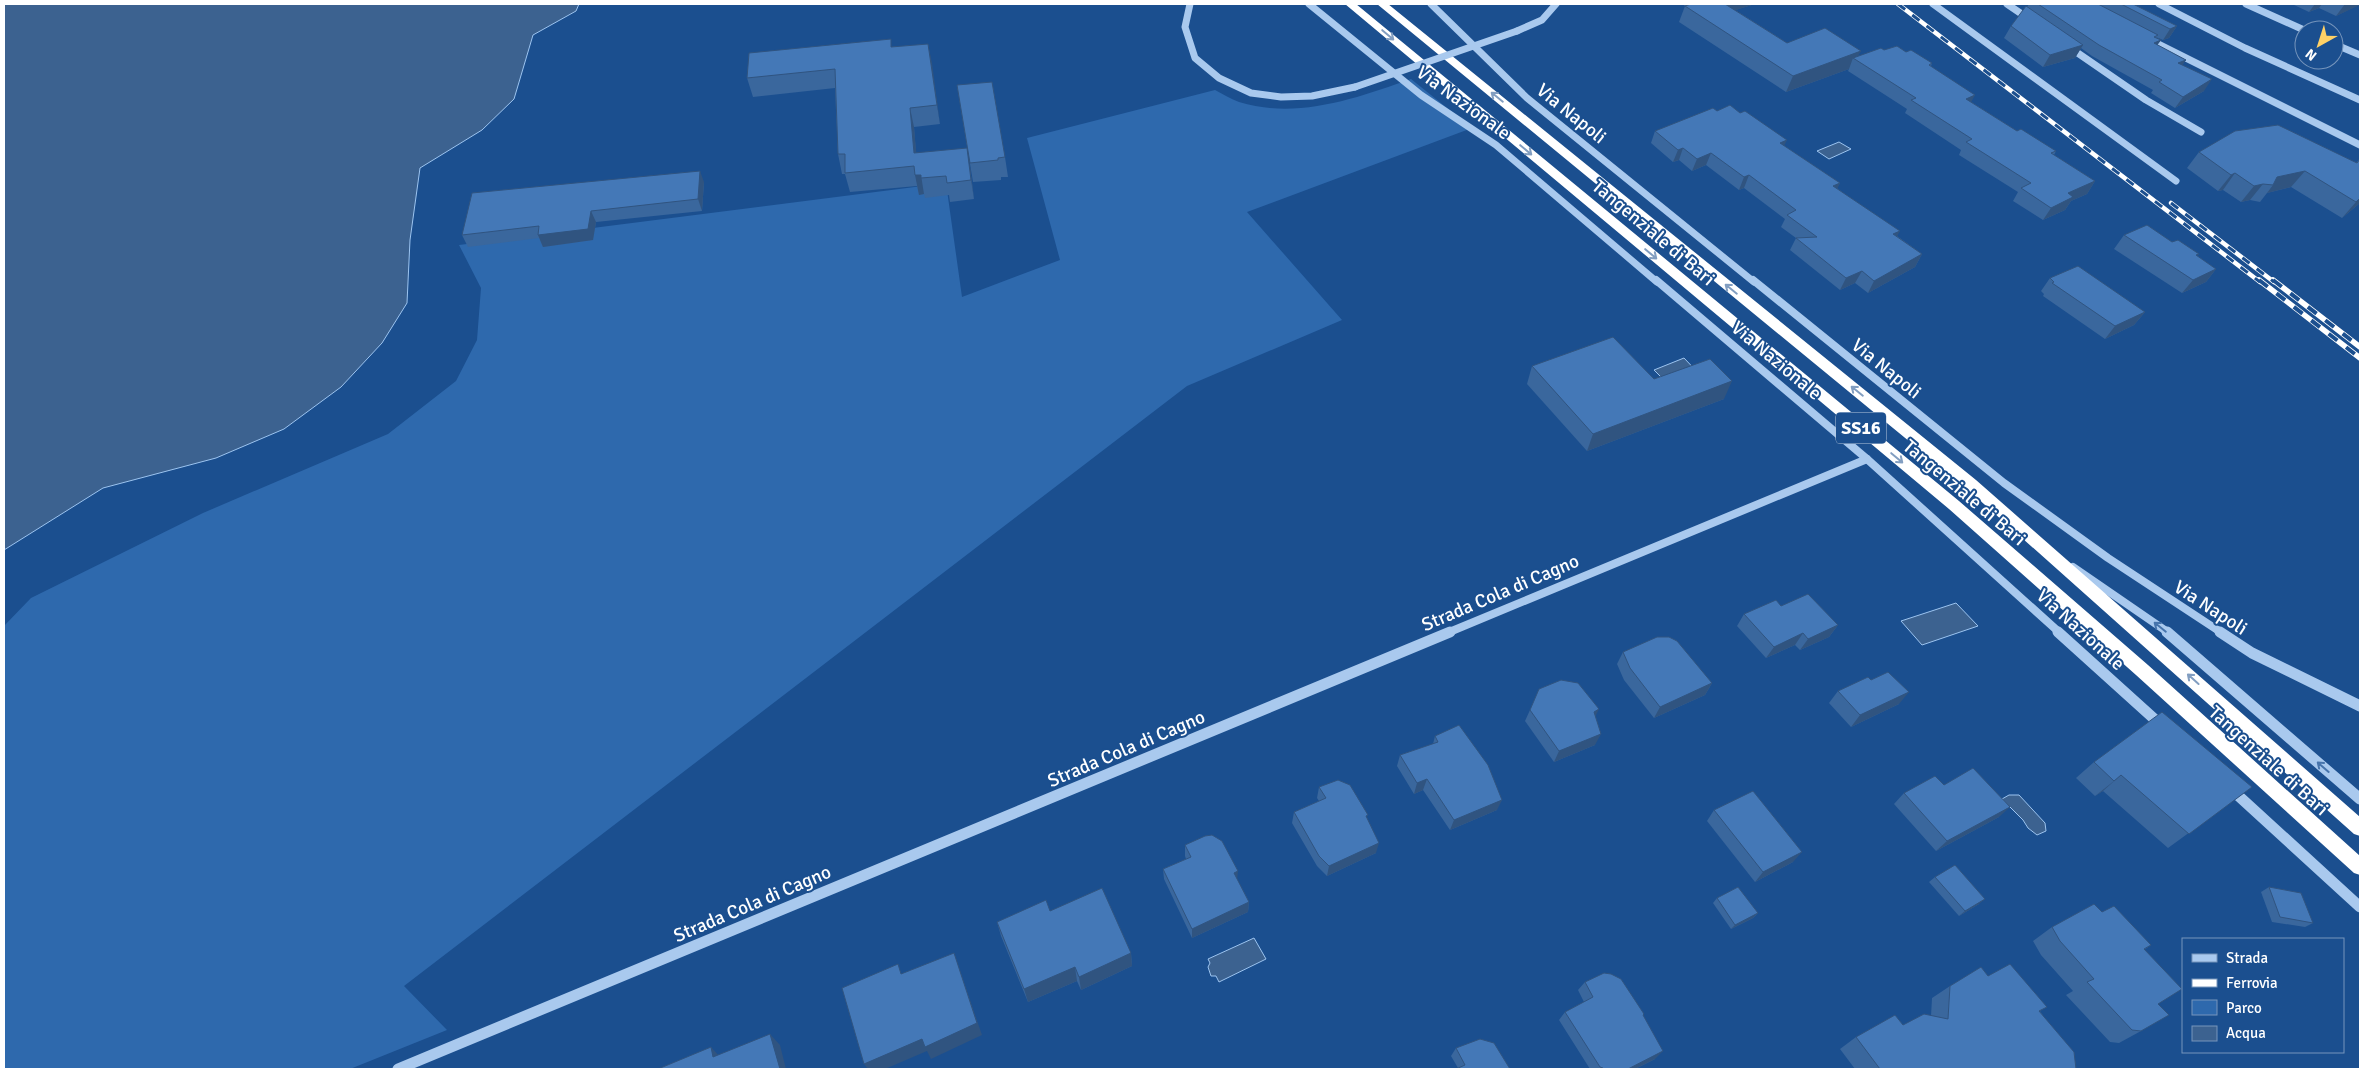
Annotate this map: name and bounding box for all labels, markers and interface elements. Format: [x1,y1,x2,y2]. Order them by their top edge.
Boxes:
north arrow [2294,20,2344,70]
one-way arrow [1381,29,1394,40]
text: N [2302,45,2320,64]
street label: Via Nazionale [1412,61,1515,145]
street label: Via Napoli [1532,78,1611,149]
one-way arrow [1491,92,1504,103]
one-way arrow [1520,144,1533,156]
street label: Tangenziale di Bari [1587,174,1720,291]
one-way arrow [1645,248,1658,259]
one-way arrow [1725,283,1738,294]
street label: Via Nazionale [1726,316,1827,406]
street label: Via Napoli [1847,333,1926,404]
one-way arrow [1851,386,1864,397]
road number: SS16 [1836,412,1886,443]
street label: Tangenziale di Bari [1898,434,2031,551]
one-way arrow [1891,453,1904,464]
street label: Strada Cola di Cagno [1418,549,1583,637]
street label: Via Napoli [2169,575,2252,641]
street label: Via Nazionale [2031,584,2130,676]
one-way arrow [2154,621,2167,632]
one-way arrow [2187,674,2200,685]
street label: Tangenziale di Bari [2203,701,2333,821]
street label: Strada Cola di Cagno [1044,705,1209,793]
one-way arrow [2317,761,2330,772]
street label: Strada Cola di Cagno [670,860,835,948]
legend [2182,938,2344,1053]
text: Strada [2226,949,2268,967]
text: Ferrovia [2226,974,2278,992]
text: Parco [2226,999,2262,1017]
text: Acqua [2226,1024,2266,1042]

